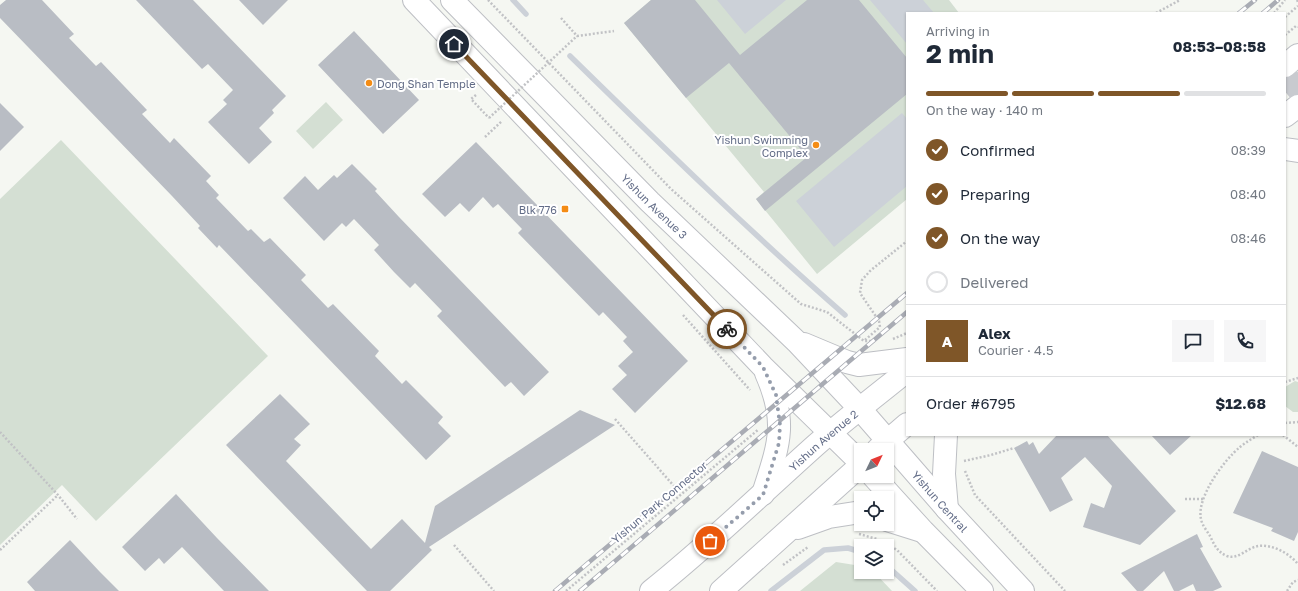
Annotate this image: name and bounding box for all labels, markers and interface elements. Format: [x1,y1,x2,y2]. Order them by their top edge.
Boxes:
text: Arriving in [926,23,990,39]
pin [437,27,471,61]
icon: home [443,33,465,55]
text: 08:53–08:58 [1173,37,1266,55]
text: 2 min [926,38,994,69]
place label: Dong Shan Temple [377,77,476,90]
marker: Dong Shan Temple [364,78,374,88]
text: On the way · 140 m [926,102,1043,118]
place label: Yishun Swimming Complex [715,133,808,159]
icon: check [926,139,948,161]
marker: Yishun Swimming Complex [811,140,821,150]
text: Confirmed [960,141,1035,159]
text: 08:39 [1231,142,1266,158]
street label: Yishun Avenue 3 [619,171,690,241]
icon: check [926,183,948,205]
text: Preparing [960,185,1030,203]
text: 08:40 [1230,186,1266,202]
place label: Blk 776 [519,203,557,216]
marker: Blk 776 [560,204,570,214]
icon: check [926,227,948,249]
text: On the way [960,229,1040,247]
text: 08:46 [1230,230,1266,246]
text: Delivered [960,273,1028,291]
courier [707,309,747,349]
icon: bike [716,318,738,340]
button: chat [1172,320,1214,362]
button: phone [1224,320,1266,362]
text: Alex [978,324,1011,342]
text: A [942,332,952,350]
text: Courier · 4.5 [978,342,1053,358]
text: Order #6795 [926,394,1015,412]
text: $12.68 [1215,394,1266,412]
street label: Yishun Avenue 2 [786,407,860,473]
north arrow [854,443,894,483]
map controls [854,443,894,579]
street label: Yishun Park Connector [609,458,710,546]
street label: Yishun Central [910,468,971,535]
button: locate [854,491,894,531]
pin [693,524,727,558]
icon: bag [699,530,721,552]
button: layers [854,539,894,579]

